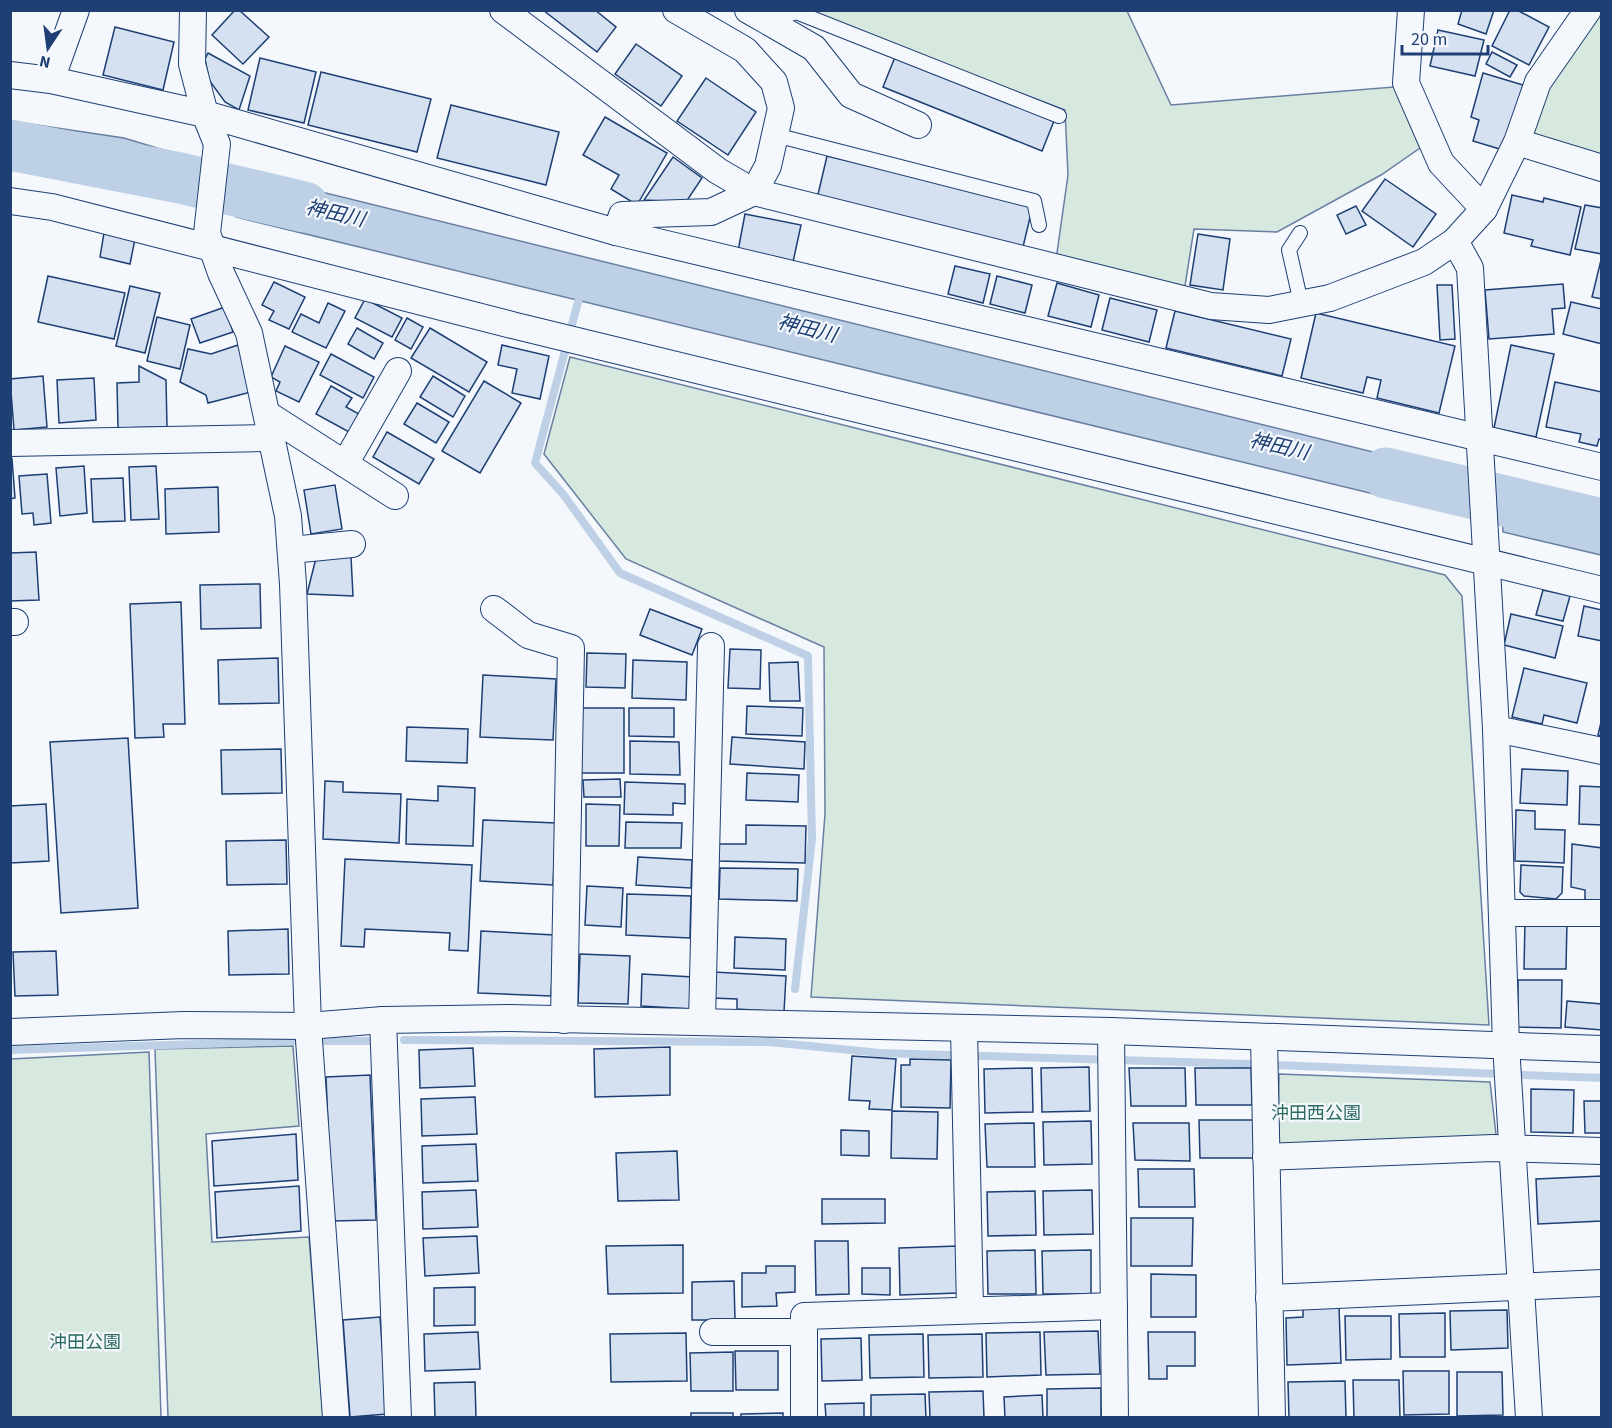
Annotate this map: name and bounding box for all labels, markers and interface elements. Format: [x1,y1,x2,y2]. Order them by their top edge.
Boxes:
north arrow [18,18,78,78]
scale bar [1402,18,1488,56]
text: 20 m [1411,27,1447,52]
text: N [37,50,53,74]
water label: 神田川 [303,194,369,235]
water label: 神田川 [775,308,841,350]
water label: 神田川 [1247,427,1313,468]
park label: 沖田西公園 [1271,1101,1361,1126]
park label: 沖田公園 [49,1330,121,1355]

